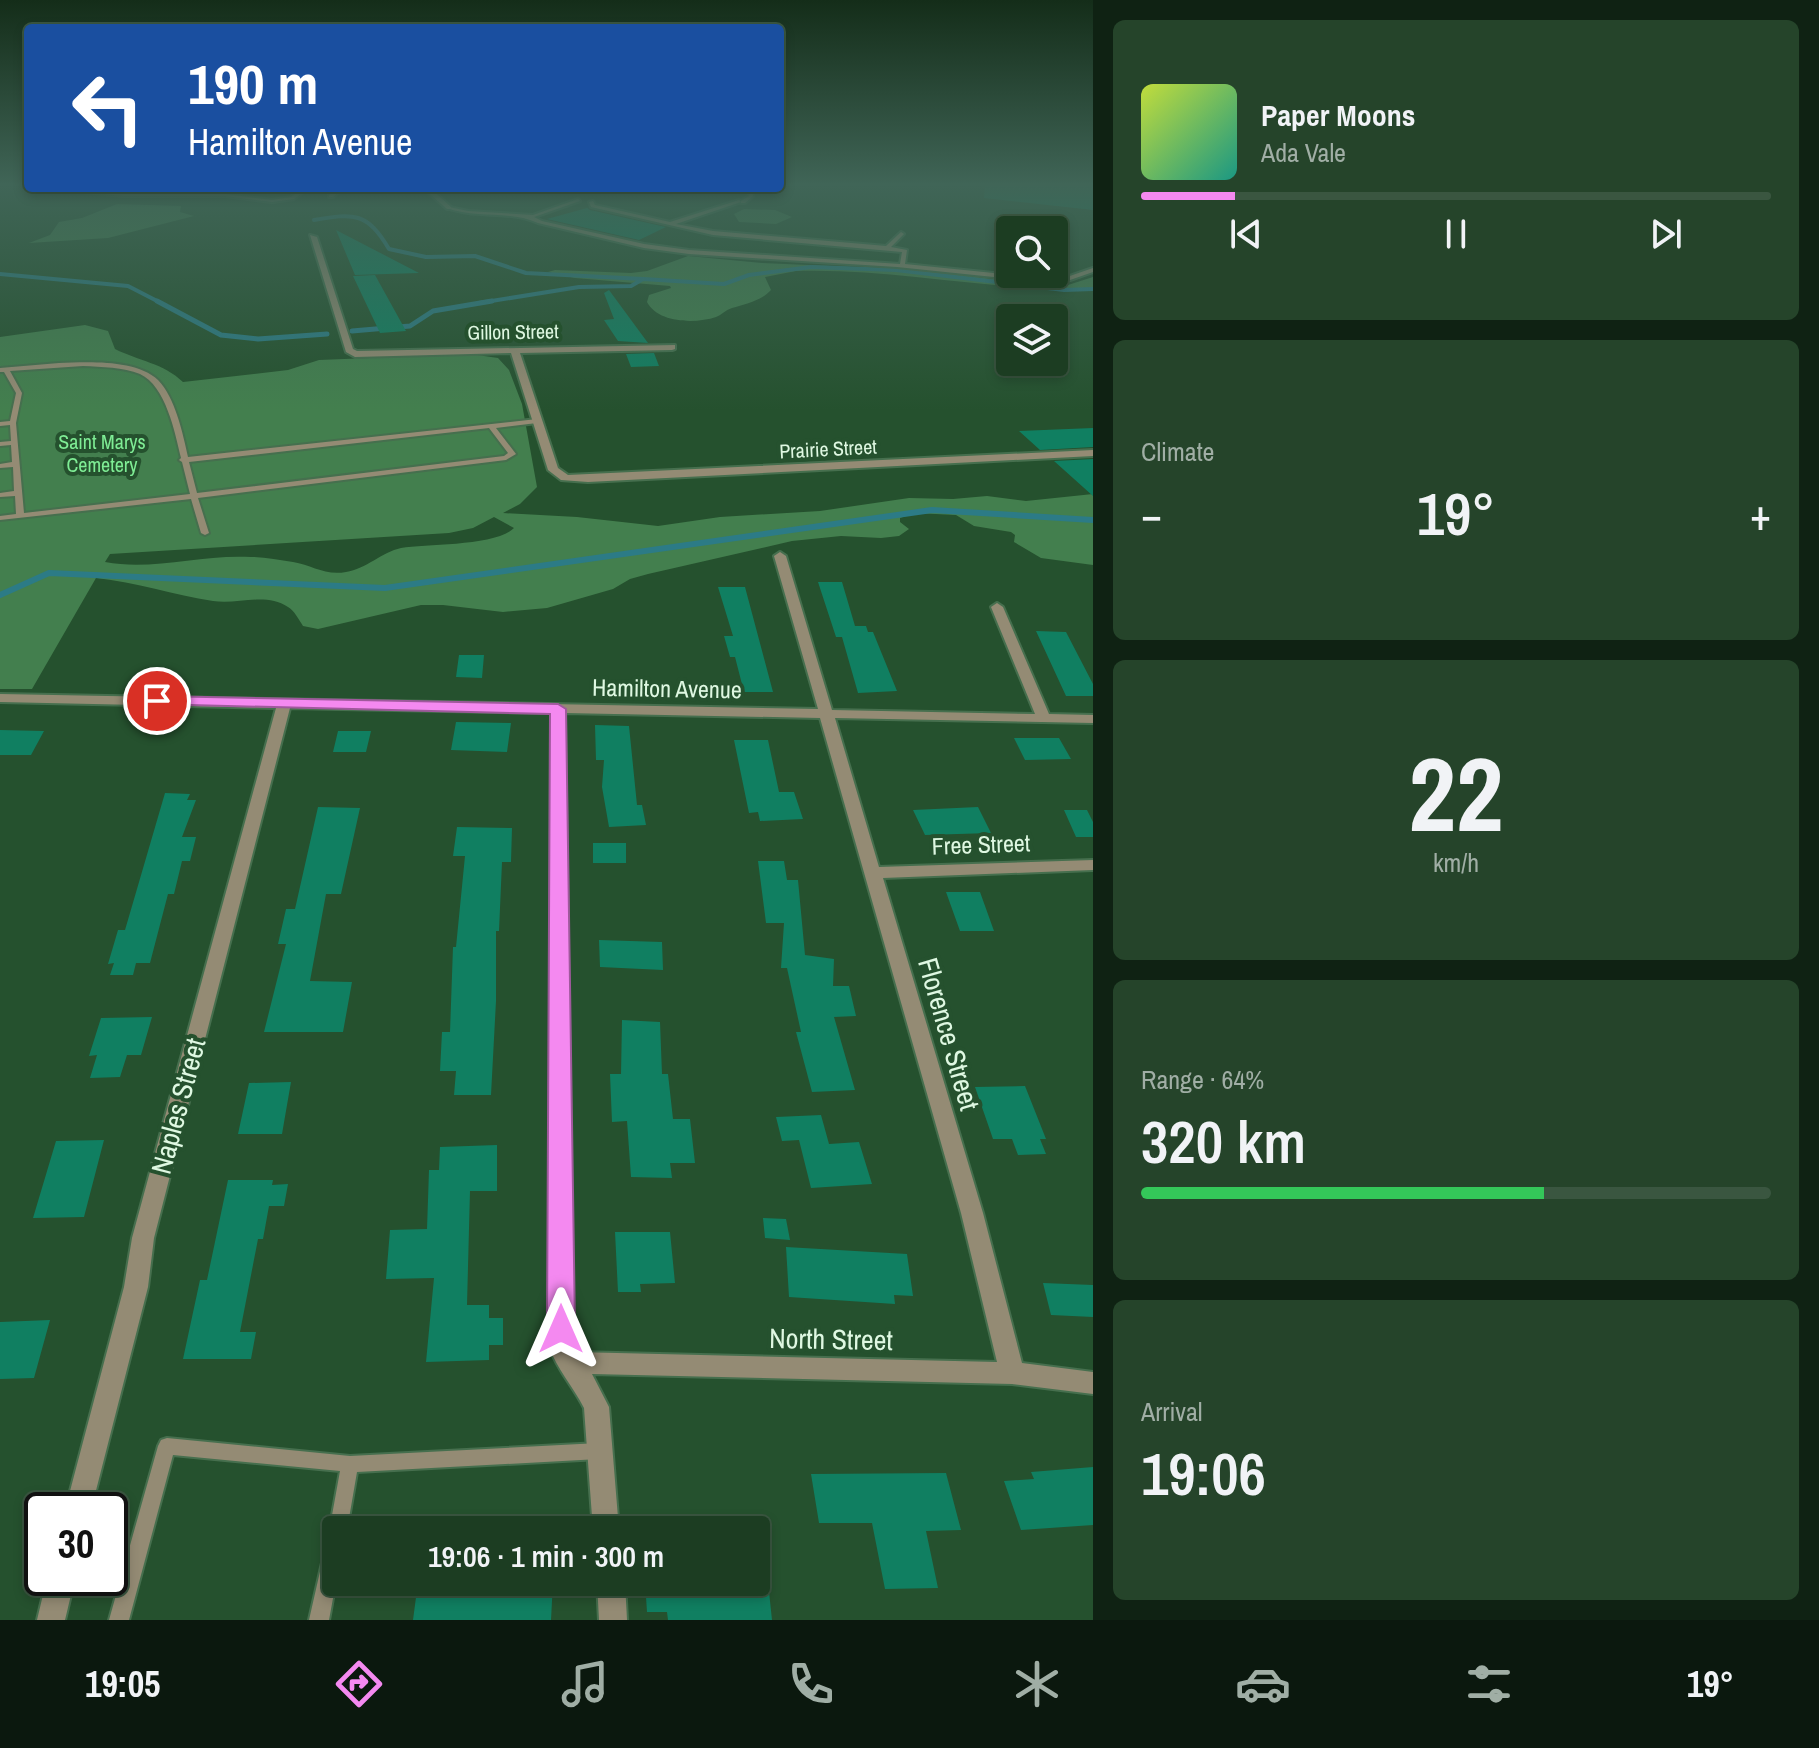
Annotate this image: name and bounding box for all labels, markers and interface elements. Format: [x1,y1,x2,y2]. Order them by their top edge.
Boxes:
text: 190 m [188,46,318,121]
icon: left [56,56,160,160]
text: Paper Moons [1261,95,1415,135]
text: Hamilton Avenue [188,118,412,166]
text: Ada Vale [1261,135,1346,170]
icon: previous [1224,212,1268,256]
icon: pause [1434,212,1478,256]
icon: next [1644,212,1688,256]
map controls [996,216,1068,376]
button: search [996,216,1068,288]
button: layers [996,304,1068,376]
street label: Gillon Street [467,317,559,346]
park label: Saint Marys Cemetery [58,428,146,478]
street label: Prairie Street [779,432,878,465]
text: Climate [1141,434,1214,469]
text: 19° [1417,473,1495,554]
text: − [1141,484,1162,544]
text: + [1750,484,1771,544]
pin [123,667,191,735]
street label: Hamilton Avenue [592,671,742,705]
icon: arrive [135,679,179,723]
text: 22 [1409,723,1503,863]
street label: Free Street [931,826,1031,862]
text: km/h [1433,845,1479,880]
street label: Florence Street [909,953,989,1115]
street label: Naples Street [142,1034,214,1178]
text: Range · 64% [1141,1062,1264,1097]
text: 320 km [1141,1101,1306,1182]
position arrow [519,1287,603,1371]
street label: North Street [769,1319,893,1359]
text: Arrival [1141,1394,1203,1429]
text: 19:06 [1141,1433,1266,1514]
speed limit sign: 30 [24,1492,128,1596]
text: 19:06 · 1 min · 300 m [428,1536,664,1576]
icon: directions [331,1656,387,1712]
icon: music [557,1656,613,1712]
icon: phone [783,1656,839,1712]
icon: climate [1009,1656,1065,1712]
icon: car [1235,1656,1291,1712]
icon: filters [1461,1656,1517,1712]
text: 19:05 [85,1660,161,1708]
text: 19° [1687,1660,1734,1708]

